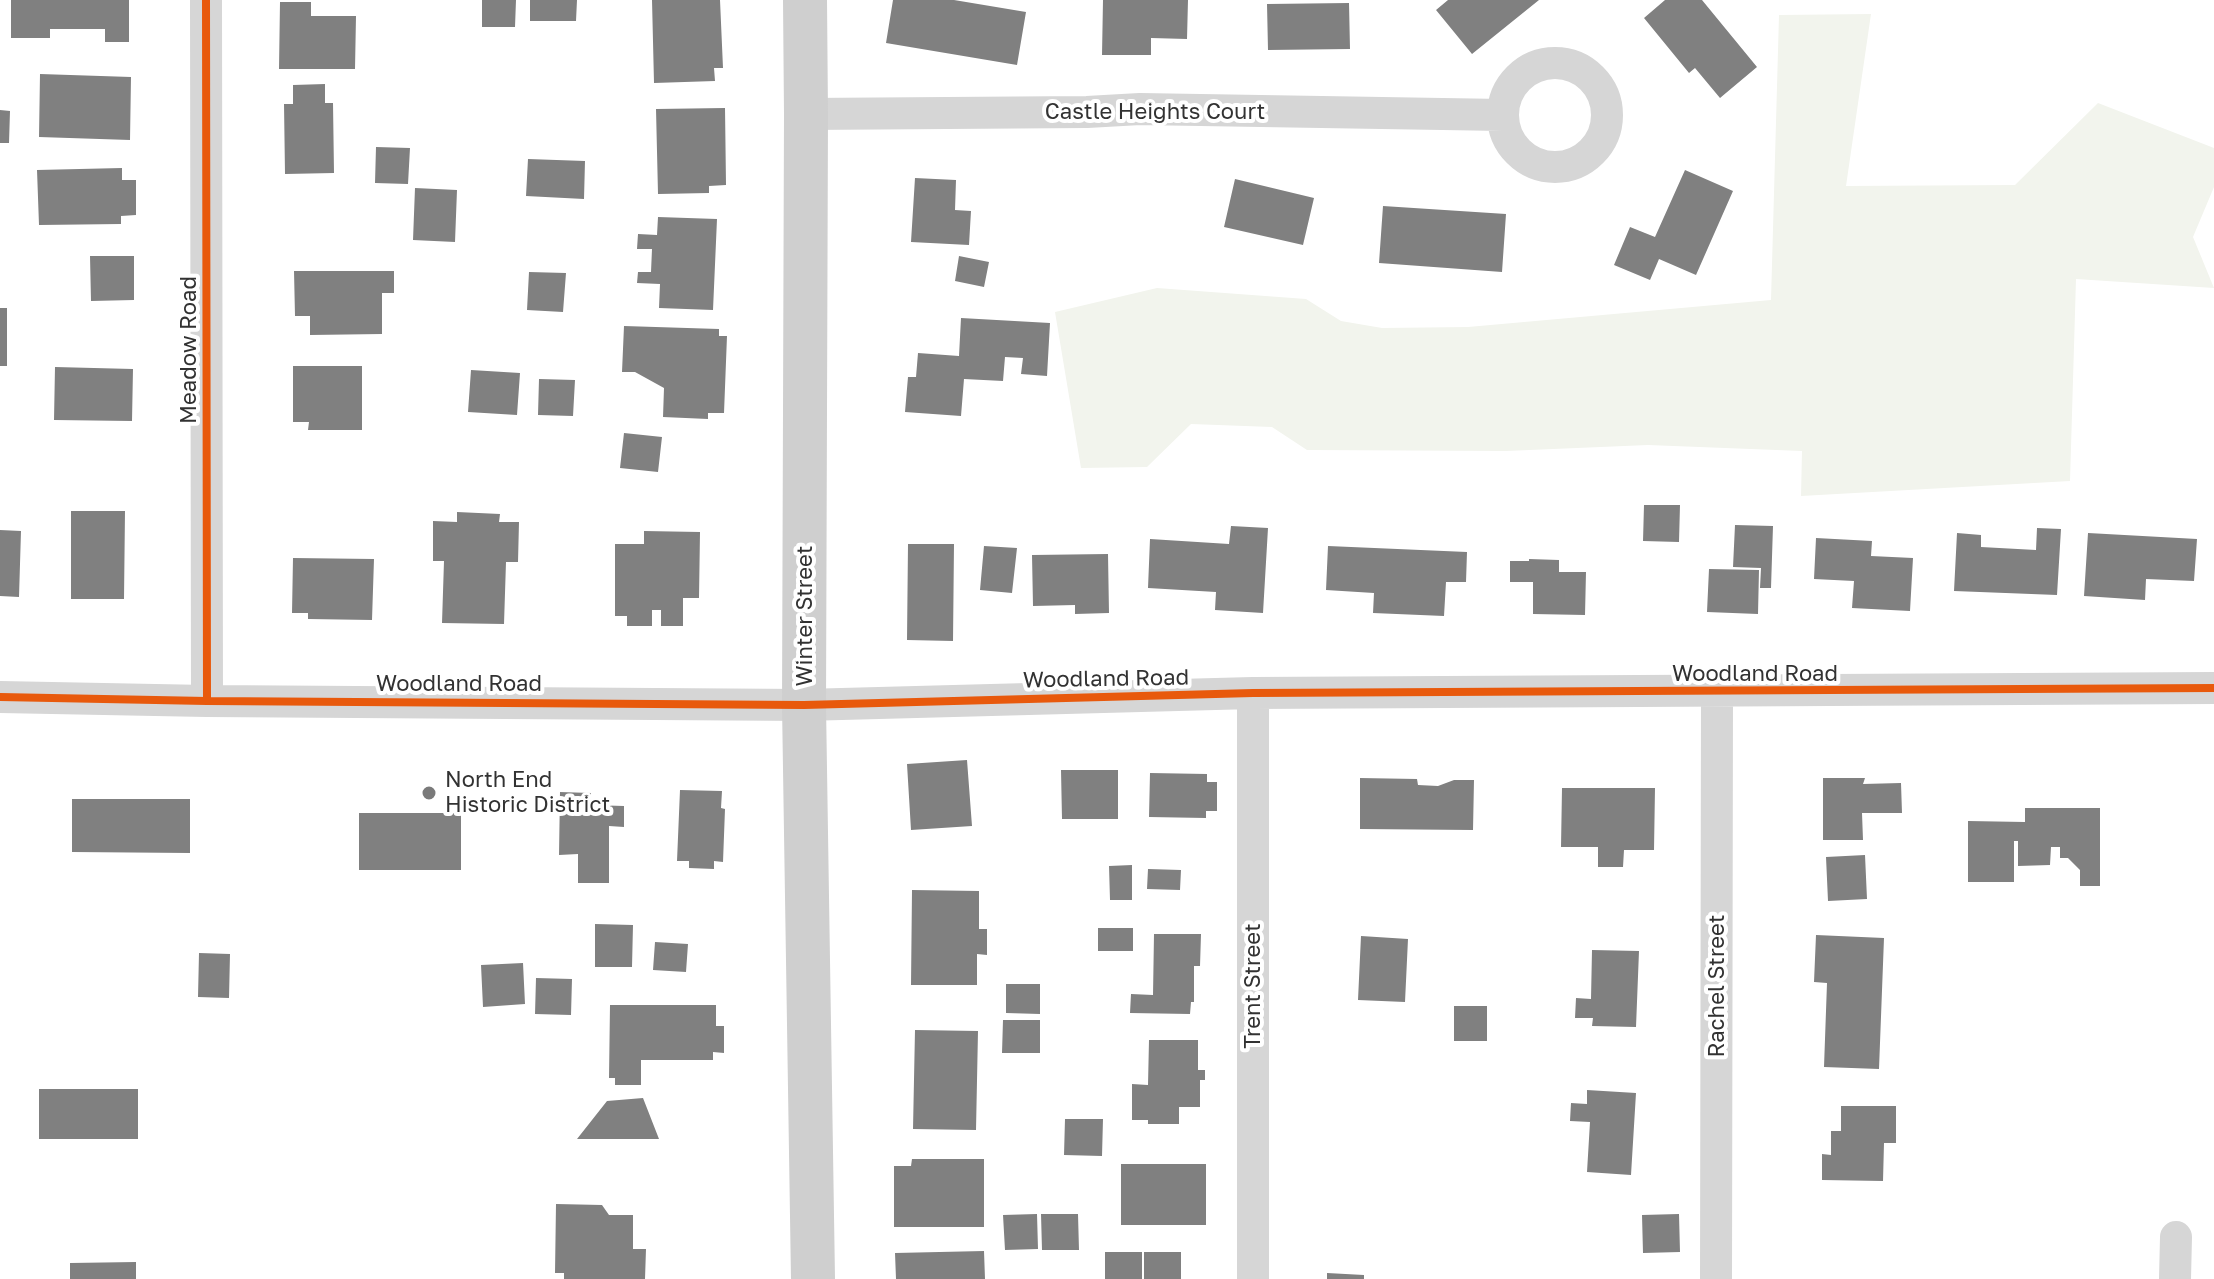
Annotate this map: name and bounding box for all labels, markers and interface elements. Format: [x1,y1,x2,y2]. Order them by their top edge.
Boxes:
street label: Castle Heights Court [1045,99,1265,125]
street label: Meadow Road [176,276,202,424]
street label: Winter Street [792,545,818,687]
street label: Woodland Road [1672,661,1838,687]
street label: Woodland Road [1023,664,1189,694]
street label: Woodland Road [376,671,542,697]
place label: North End Historic District [445,767,610,818]
marker: North End Historic District [420,784,438,802]
street label: Rachel Street [1704,914,1730,1058]
street label: Trent Street [1240,923,1266,1049]

